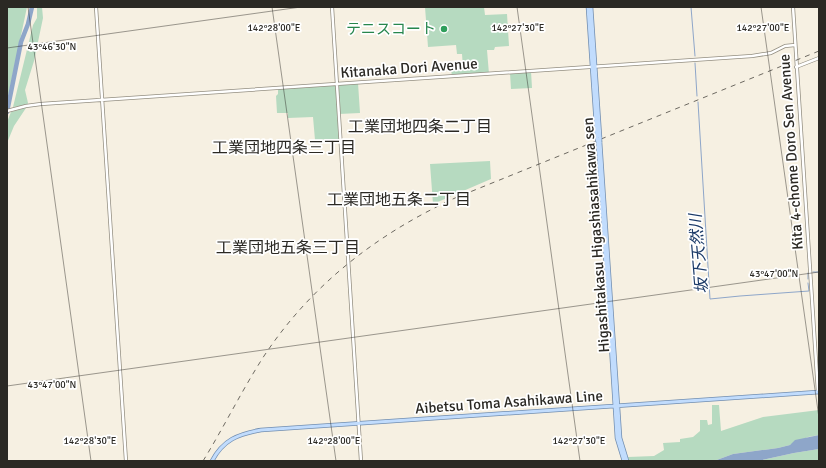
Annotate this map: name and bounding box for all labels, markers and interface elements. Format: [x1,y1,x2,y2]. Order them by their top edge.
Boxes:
place label: テニスコート [346,20,436,38]
text: 142°28'00"E [247,22,301,34]
text: 142°27'30"E [491,22,545,34]
text: 142°27'00"E [736,22,790,34]
marker: テニスコート [439,24,449,34]
text: 43°46'30"N [28,41,76,53]
street label: Kita 4-chome Doro Sen Avenue [775,53,807,251]
street label: Kitanaka Dori Avenue [340,54,478,82]
district label: 工業団地四条二丁目 [348,117,492,137]
street label: Higashitakasu Higashiasahikawa sen [579,117,613,353]
district label: 工業団地四条三丁目 [212,138,356,158]
district label: 工業団地五条二丁目 [327,190,471,210]
water label: 坂下天然川 [685,211,712,295]
district label: 工業団地五条三丁目 [216,238,360,258]
text: 43°47'00"N [750,268,798,280]
text: 43°47'00"N [28,379,76,391]
street label: Aibetsu Toma Asahikawa Line [414,386,604,418]
text: 142°28'30"E [63,435,117,447]
text: 142°28'00"E [307,435,361,447]
text: 142°27'30"E [552,435,606,447]

